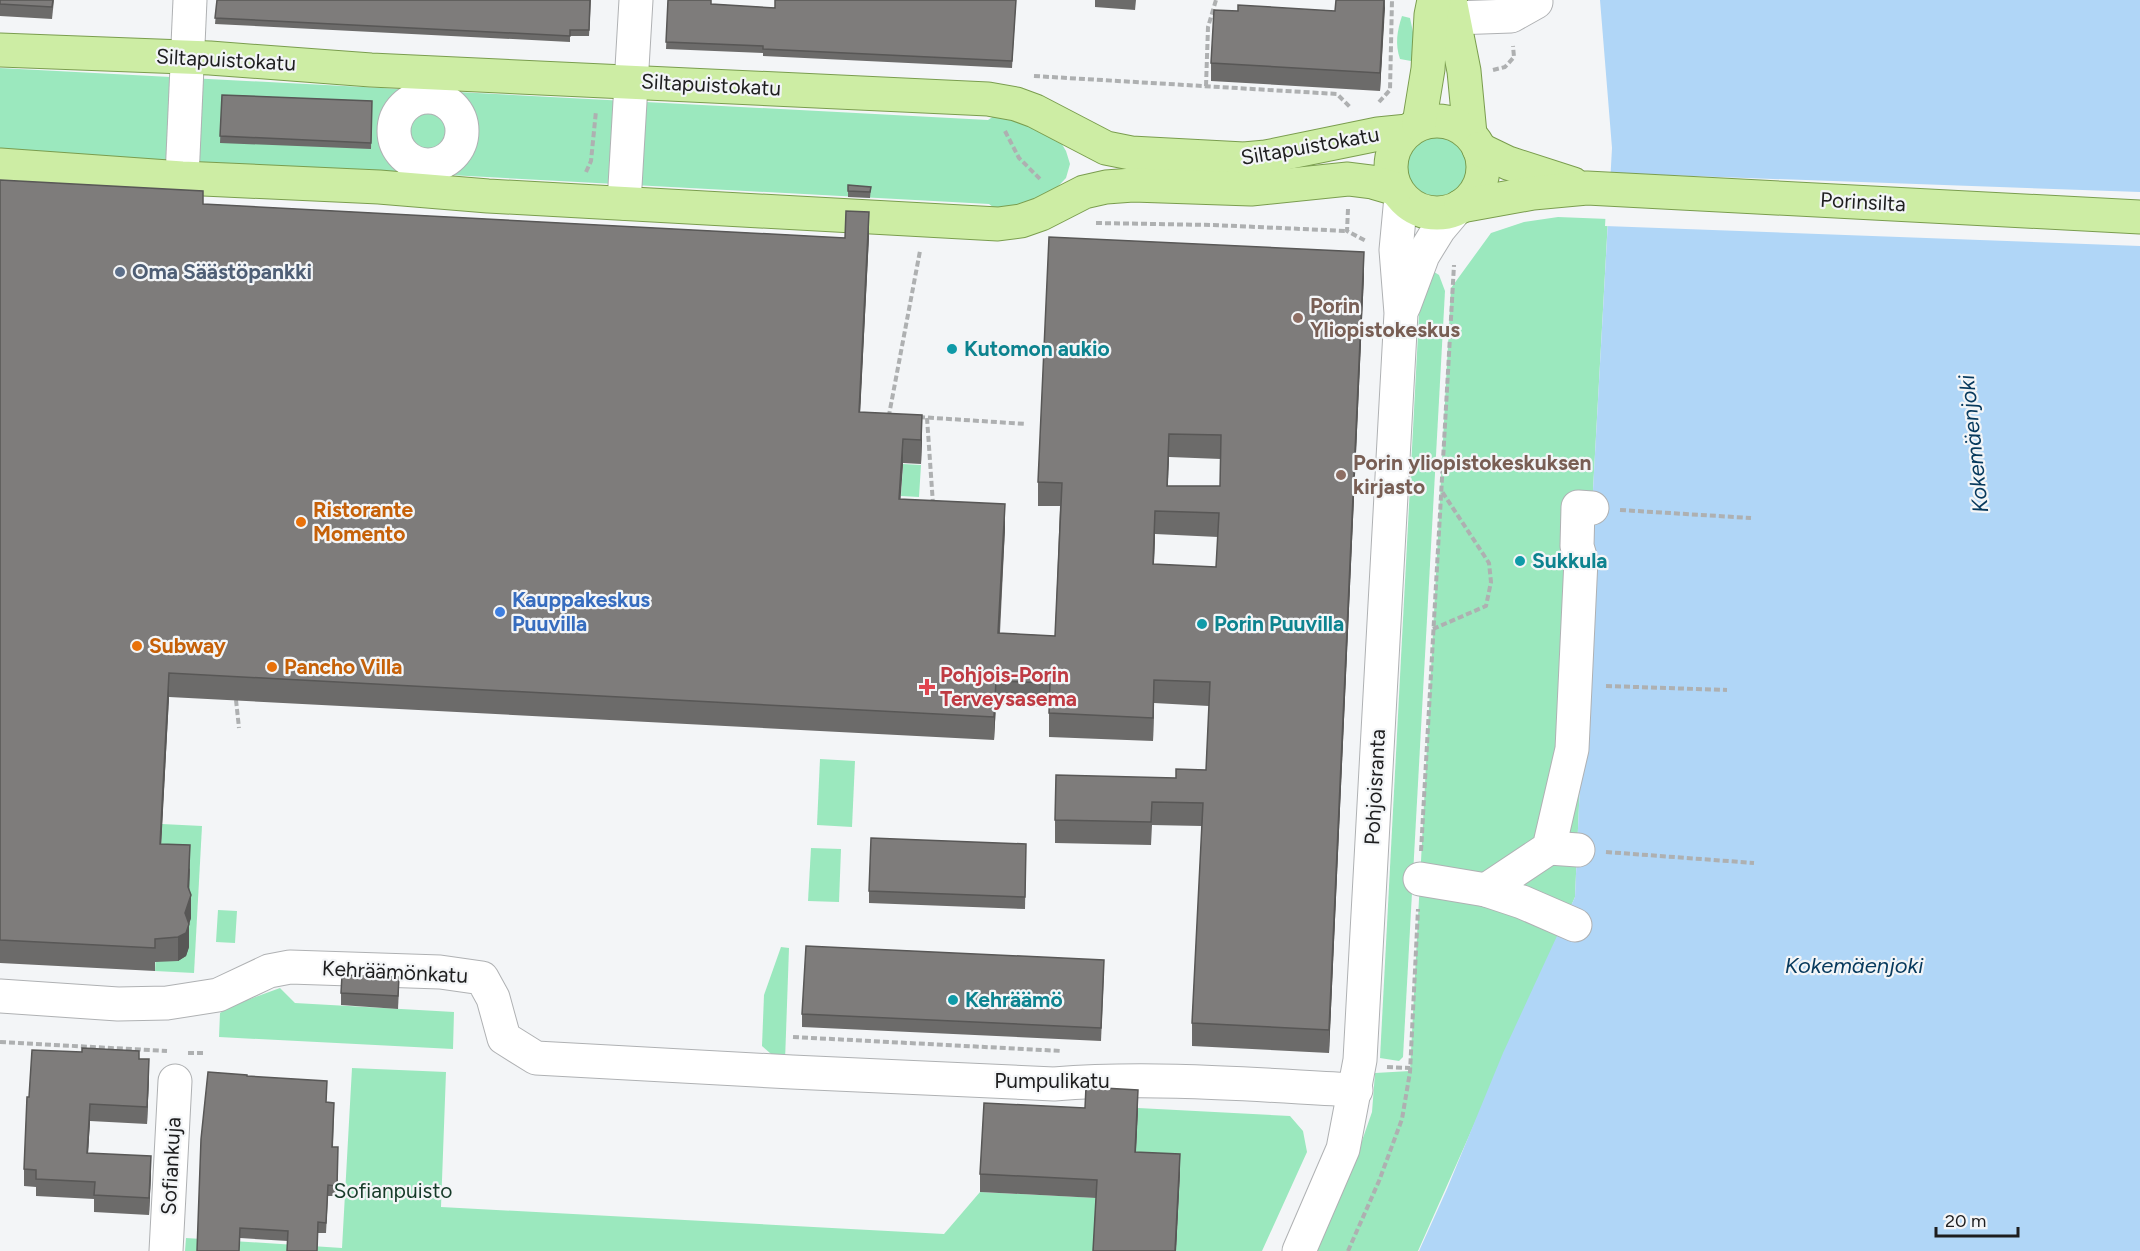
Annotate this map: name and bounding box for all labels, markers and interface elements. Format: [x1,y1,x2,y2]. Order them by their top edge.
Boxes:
street label: Siltapuistokatu [155,43,297,76]
street label: Siltapuistokatu [640,68,782,101]
street label: Siltapuistokatu [1239,121,1381,170]
street label: Porinsilta [1820,187,1906,216]
place label: Oma Säästöpankki [132,259,312,284]
marker: Oma Säästöpankki [113,265,127,279]
place label: Porin Yliopistokeskus [1310,293,1460,342]
marker: Porin Yliopistokeskus [1291,311,1305,325]
place label: Kutomon aukio [964,336,1110,361]
marker: Kutomon aukio [945,342,959,356]
water label: Kokemäenjoki [1953,373,1994,514]
place label: Porin yliopistokeskuksen kirjasto [1353,450,1591,499]
marker: Porin yliopistokeskuksen kirjasto [1334,468,1348,482]
place label: Ristorante Momento [313,497,414,546]
marker: Ristorante Momento [294,515,308,529]
place label: Sukkula [1532,548,1608,573]
marker: Sukkula [1513,554,1527,568]
place label: Kauppakeskus Puuvilla [512,587,650,636]
marker: Kauppakeskus Puuvilla [493,605,507,619]
place label: Porin Puuvilla [1214,611,1344,636]
marker: Porin Puuvilla [1195,617,1209,631]
place label: Subway [149,633,227,658]
marker: Subway [130,639,144,653]
place label: Pancho Villa [284,654,402,679]
marker: Pancho Villa [265,660,279,674]
place label: Pohjois-Porin Terveysasema [940,662,1077,711]
marker: Pohjois-Porin Terveysasema [918,678,936,696]
street label: Pohjoisranta [1359,728,1390,846]
water label: Kokemäenjoki [1785,952,1924,979]
street label: Kehräämönkatu [321,955,469,988]
place label: Kehräämö [965,987,1063,1012]
marker: Kehräämö [946,993,960,1007]
street label: Pumpulikatu [994,1068,1110,1093]
street label: Sofiankuja [155,1116,186,1216]
park label: Sofianpuisto [334,1178,452,1203]
scale bar [1936,1200,2018,1238]
text: 20 m [1945,1210,1986,1232]

